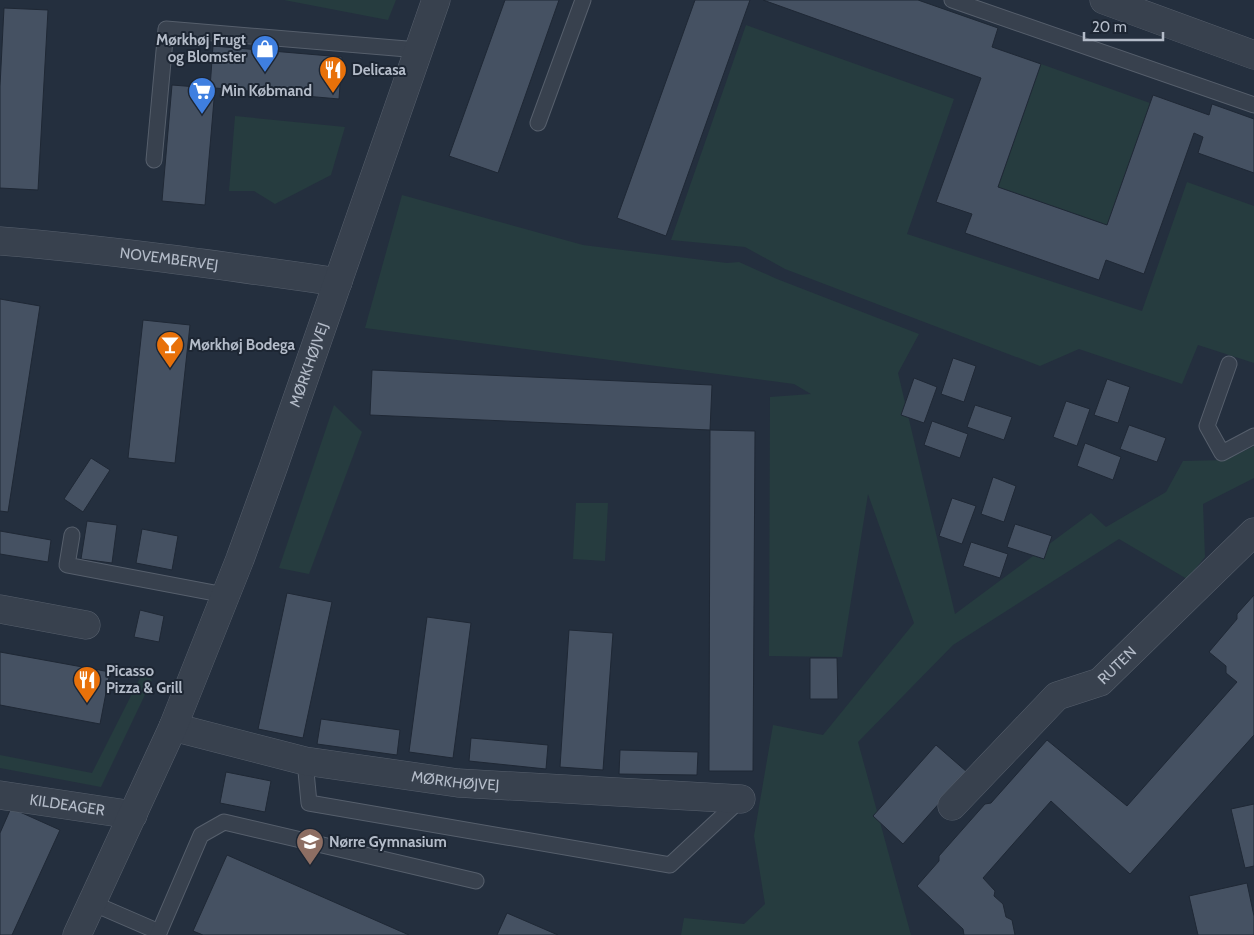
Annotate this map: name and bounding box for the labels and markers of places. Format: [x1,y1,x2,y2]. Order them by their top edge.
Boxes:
place label: Mørkhøj Frugt og Blomster [156,31,246,66]
shop icon: Mørkhøj Frugt og Blomster [250,34,280,73]
restaurant icon: Delicasa [318,55,348,94]
place label: Delicasa [352,61,407,79]
supermarket icon: Min Købmand [187,76,217,115]
place label: Min Købmand [221,82,312,100]
bar icon: Mørkhøj Bodega [155,330,185,369]
place label: Mørkhøj Bodega [189,336,296,354]
place label: Picasso Pizza & Grill [106,662,183,697]
restaurant icon: Picasso Pizza & Grill [72,665,102,704]
school or university icon: Nørre Gymnasium [295,827,325,866]
place label: Nørre Gymnasium [329,833,447,851]

